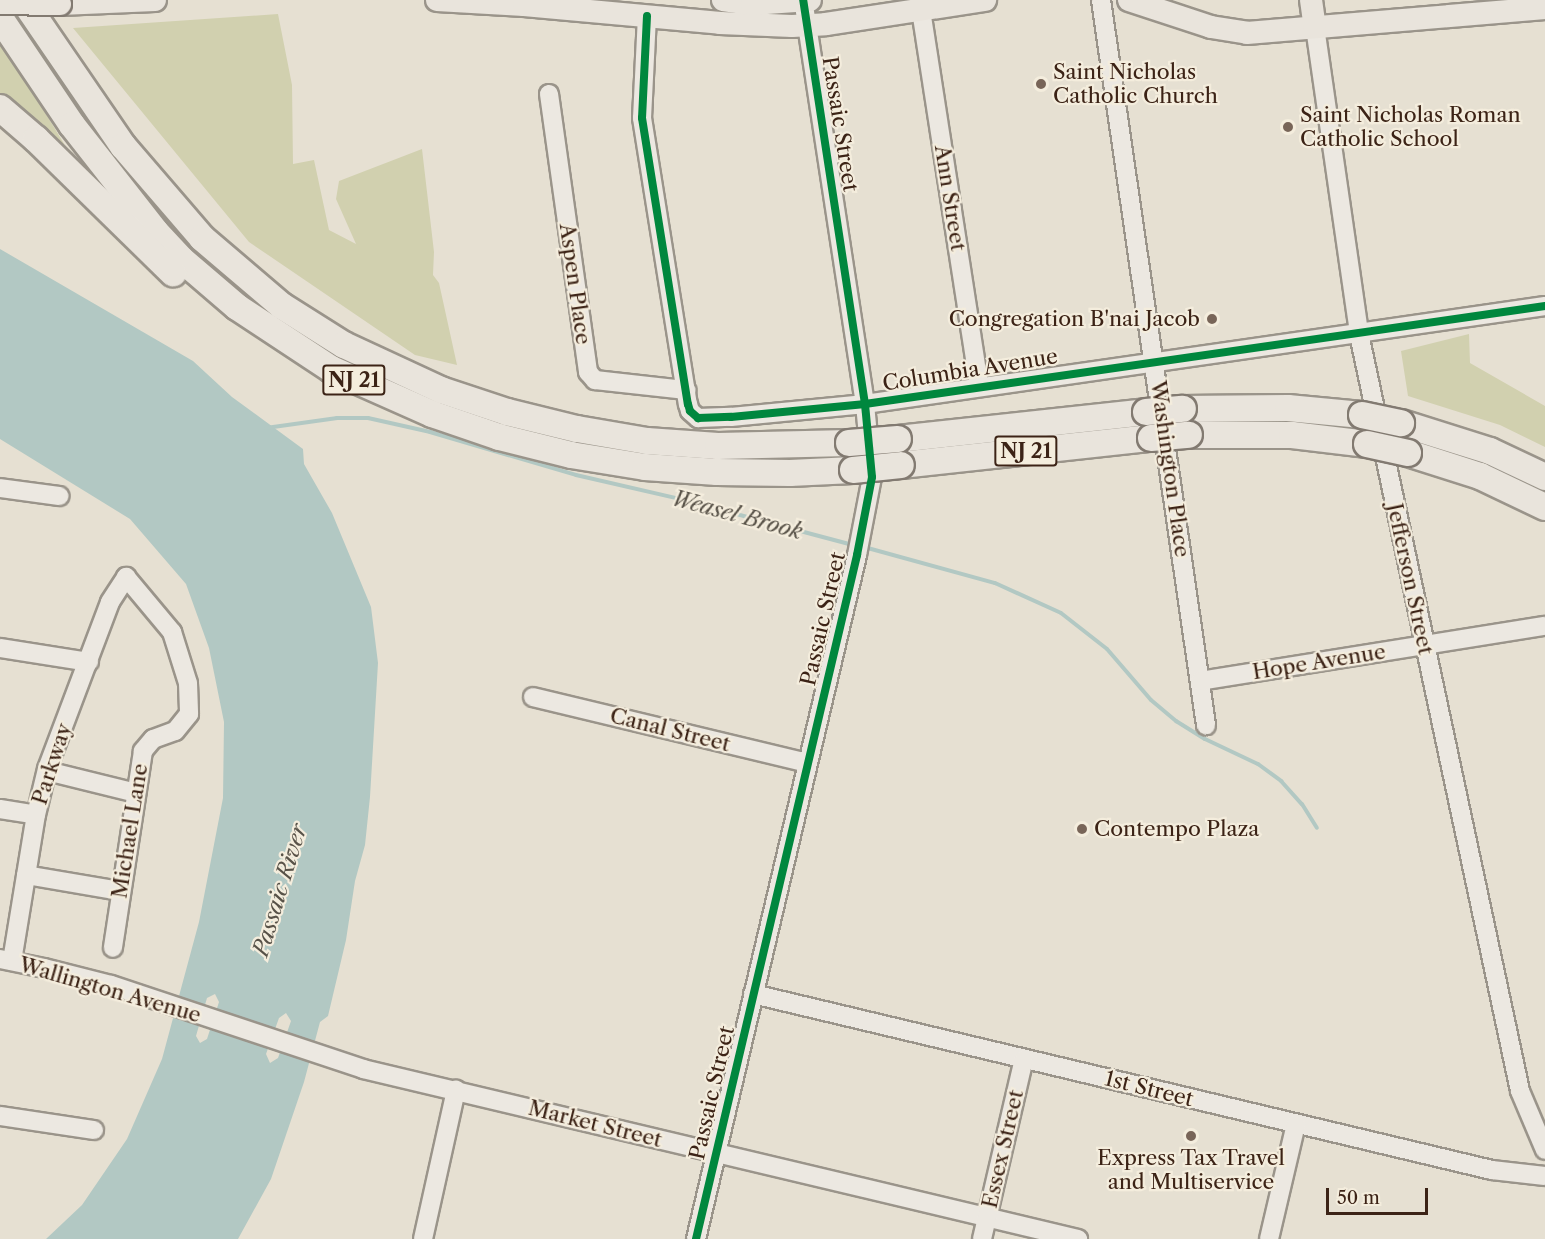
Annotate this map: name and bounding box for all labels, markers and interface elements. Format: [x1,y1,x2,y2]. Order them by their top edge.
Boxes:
street label: Passaic Street [817,55,863,193]
place label: Saint Nicholas Catholic Church [1053,59,1218,109]
marker: Saint Nicholas Catholic Church [1034,77,1048,91]
place label: Saint Nicholas Roman Catholic School [1300,102,1521,152]
marker: Saint Nicholas Roman Catholic School [1281,120,1295,134]
street label: Ann Street [929,143,971,253]
street label: Aspen Place [554,222,596,346]
place label: Congregation B'nai Jacob [949,306,1200,332]
marker: Congregation B'nai Jacob [1205,312,1219,326]
street label: Columbia Avenue [880,344,1060,396]
road number: NJ 21 [321,363,387,397]
street label: Washington Place [1145,379,1195,559]
road number: NJ 21 [993,434,1059,468]
water label: Weasel Brook [669,485,805,545]
street label: Jefferson Street [1382,501,1438,657]
street label: Passaic Street [795,550,851,688]
street label: Hope Avenue [1250,639,1388,685]
street label: Canal Street [607,703,733,757]
street label: Parkway [27,720,77,808]
street label: Michael Lane [107,762,153,900]
place label: Contempo Plaza [1094,816,1259,842]
water label: Passaic River [247,821,313,959]
marker: Contempo Plaza [1075,822,1089,836]
street label: Wallington Avenue [16,952,204,1028]
street label: Passaic Street [684,1024,740,1162]
street label: 1st Street [1102,1066,1196,1112]
street label: Essex Street [977,1087,1029,1211]
street label: Market Street [526,1095,664,1153]
marker: Express Tax Travel and Multiservice [1184,1129,1198,1143]
place label: Express Tax Travel and Multiservice [1096,1145,1286,1195]
scale bar [1329,1176,1431,1214]
text: 50 m [1337,1187,1380,1209]

